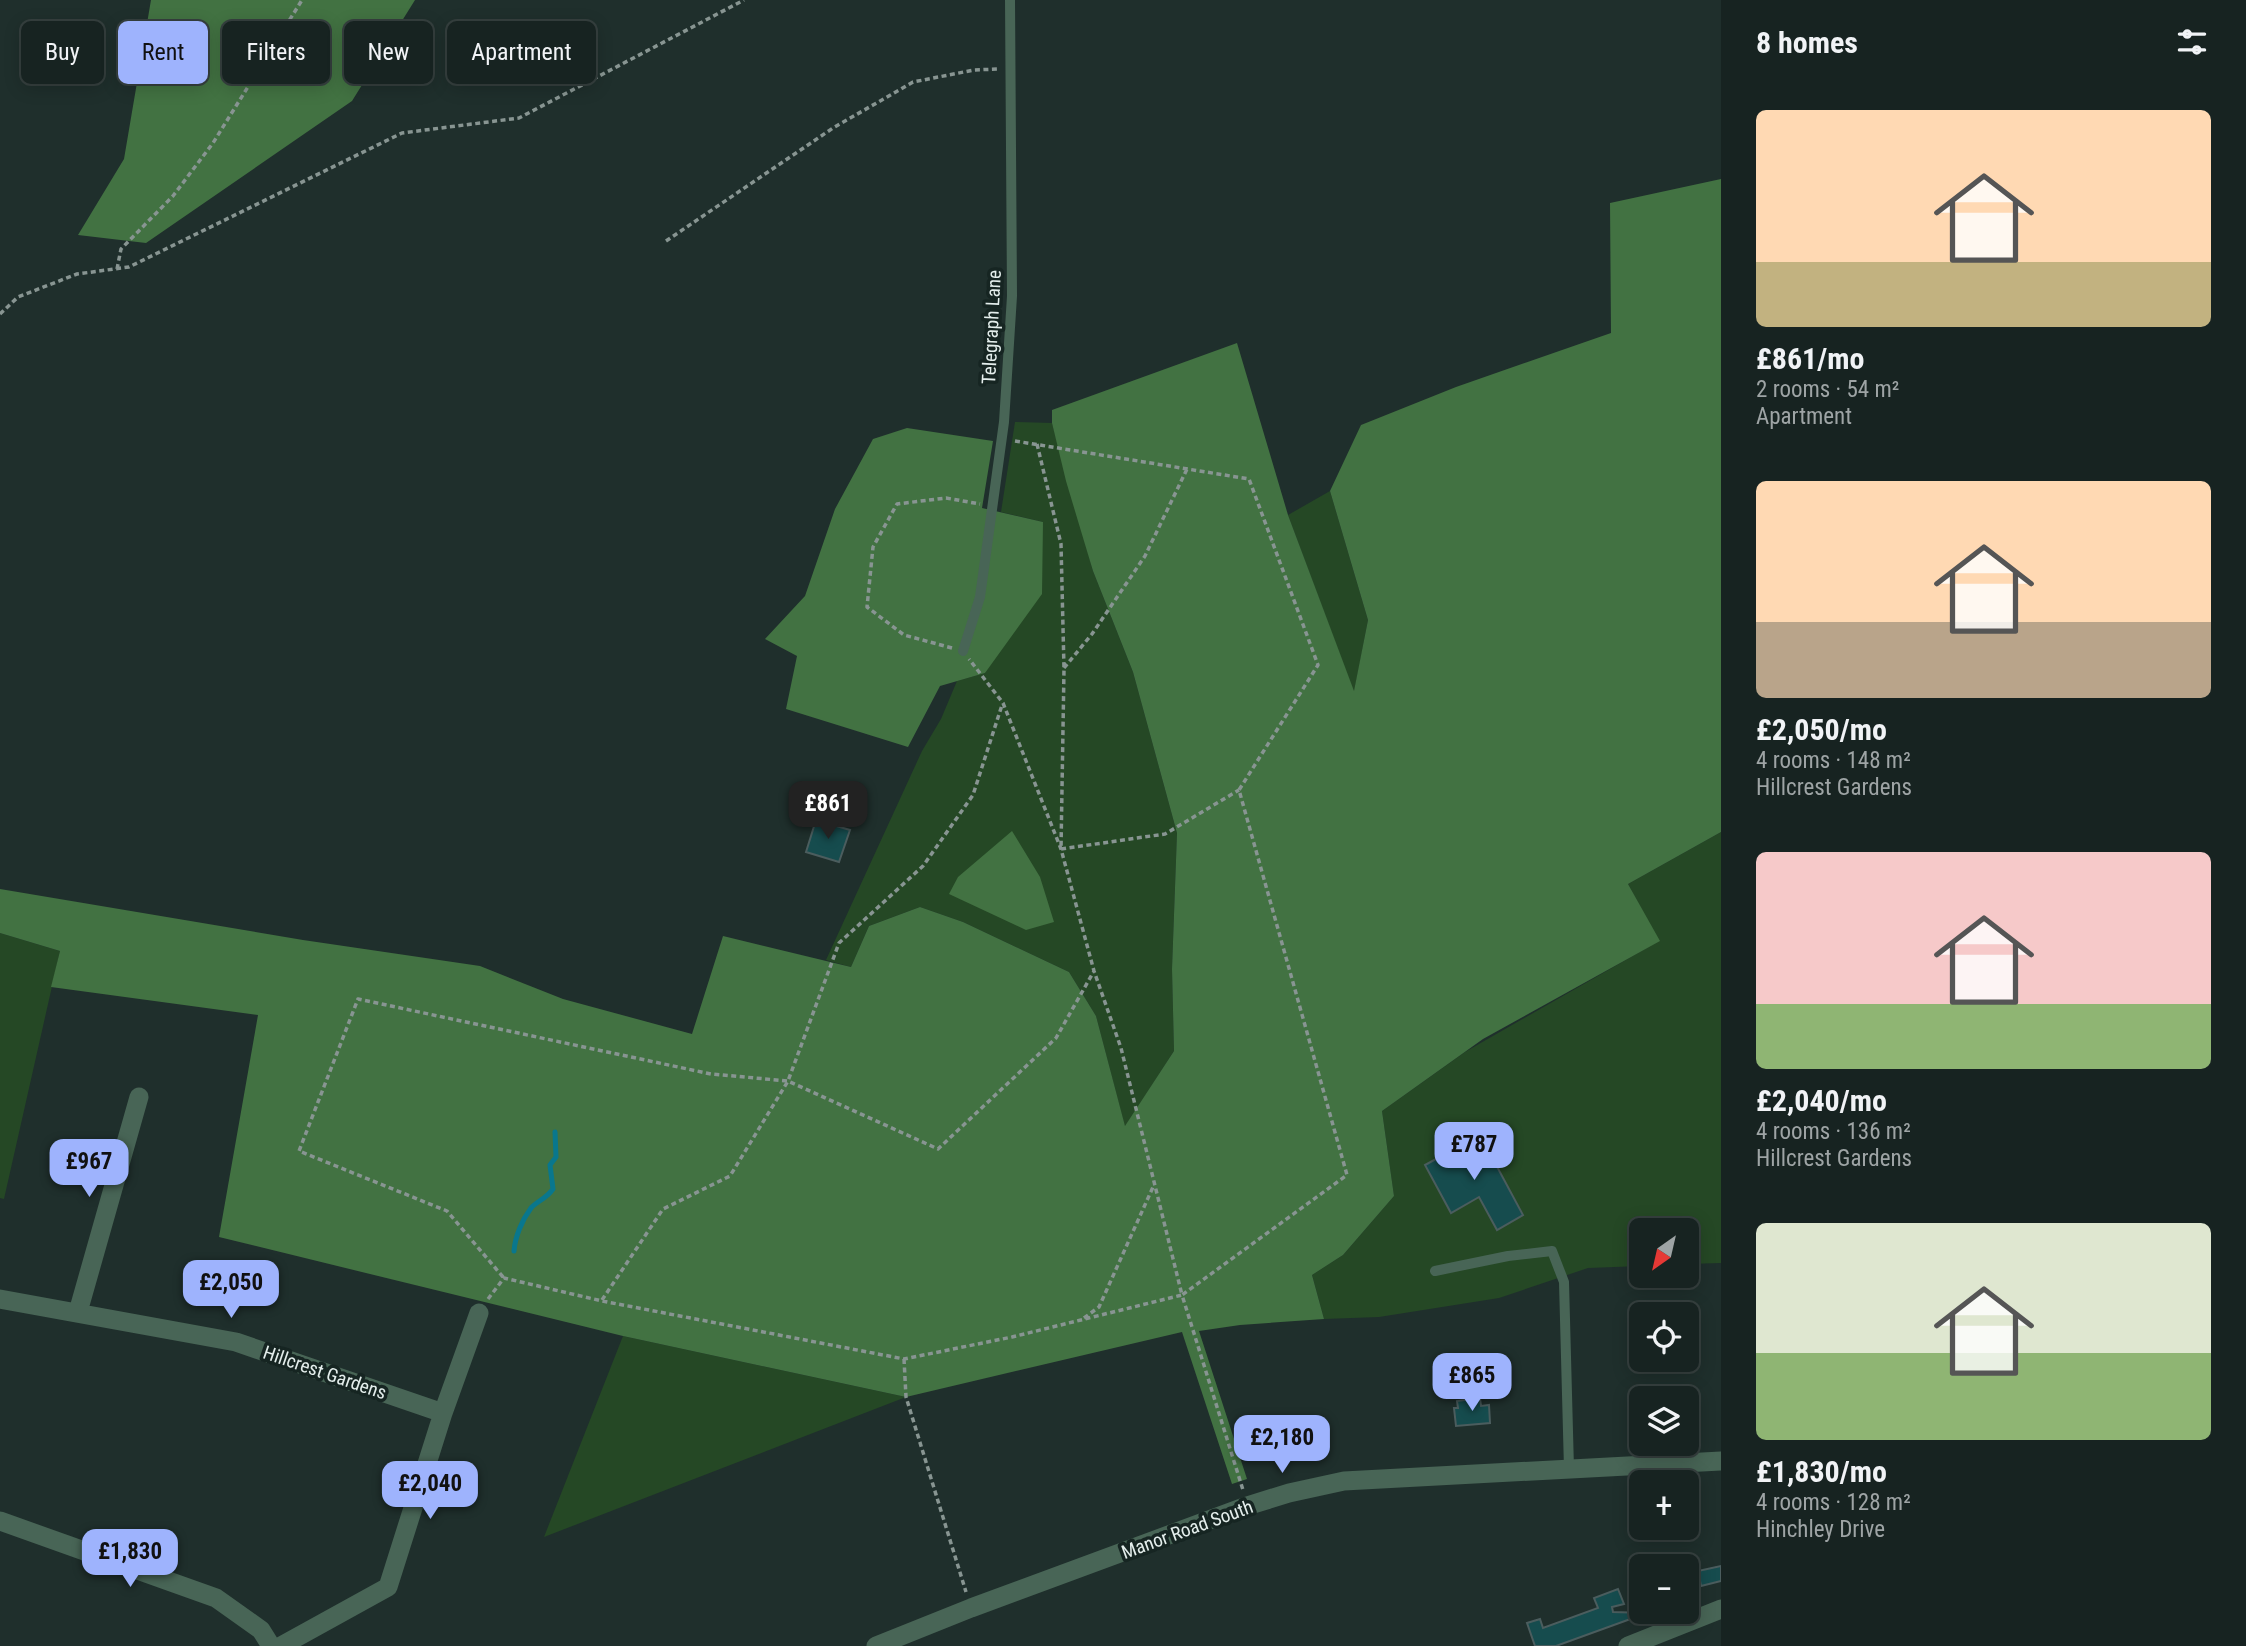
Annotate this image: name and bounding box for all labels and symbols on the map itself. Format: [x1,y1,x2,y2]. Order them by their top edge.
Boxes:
street label: Telegraph Lane [977,269,1006,385]
pin: £861 [787,782,869,841]
pin: £787 [1433,1122,1515,1182]
pin: £967 [48,1140,130,1199]
north arrow [1629,1218,1699,1288]
pin: £2,050 [174,1260,288,1320]
street label: Hillcrest Gardens [260,1341,390,1404]
pin: £865 [1431,1354,1513,1413]
pin: £2,180 [1225,1416,1339,1475]
pin: £2,040 [373,1462,487,1521]
street label: Manor Road South [1118,1495,1256,1564]
pin: £1,830 [73,1530,187,1589]

